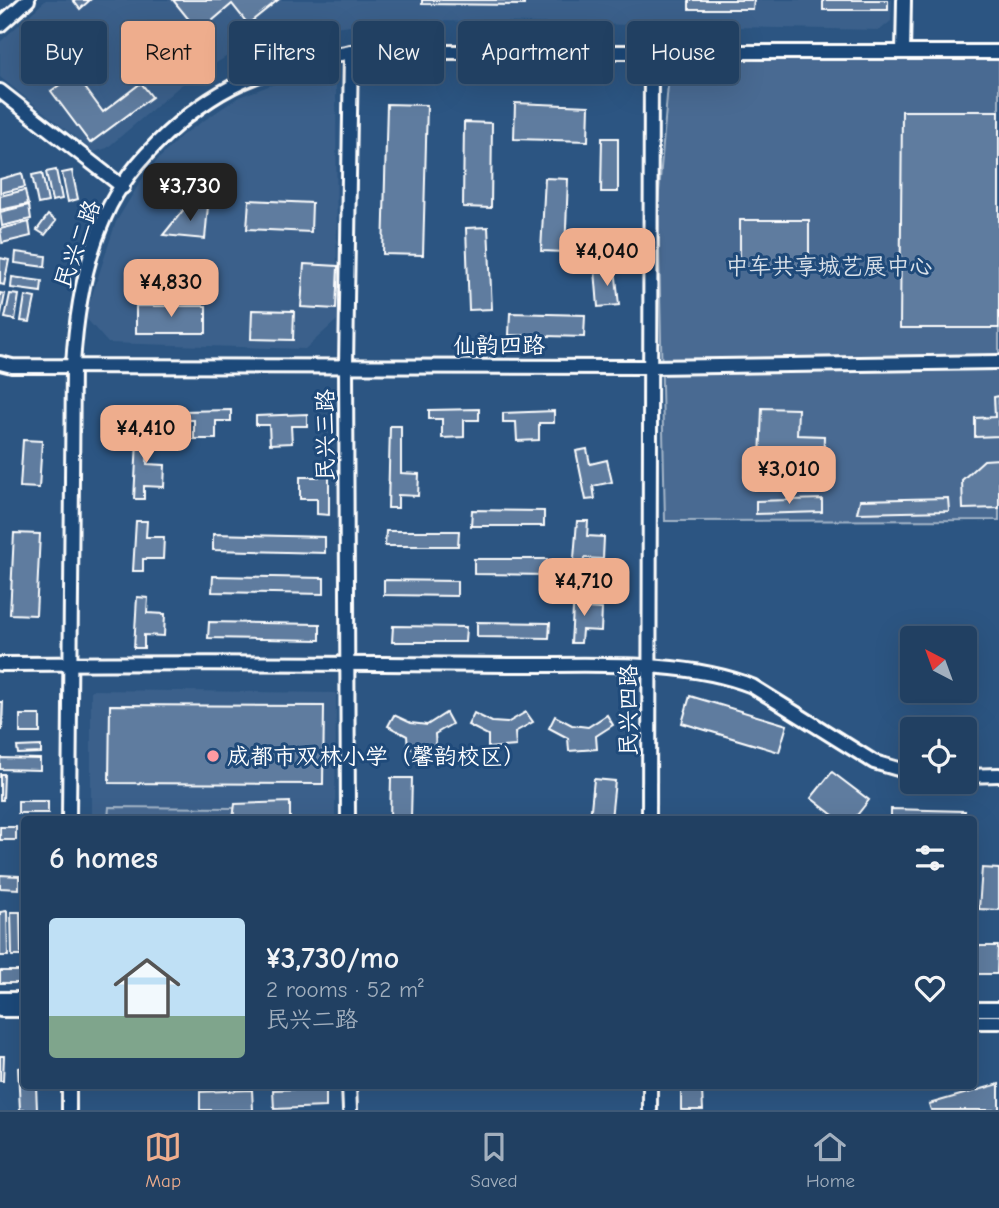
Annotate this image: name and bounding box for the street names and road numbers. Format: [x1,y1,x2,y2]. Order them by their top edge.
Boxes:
street label: 民兴二路 [49,196,106,292]
street label: 仙韵四路 [453,332,545,359]
street label: 民兴三路 [312,389,339,481]
street label: 民兴四路 [615,664,642,756]

